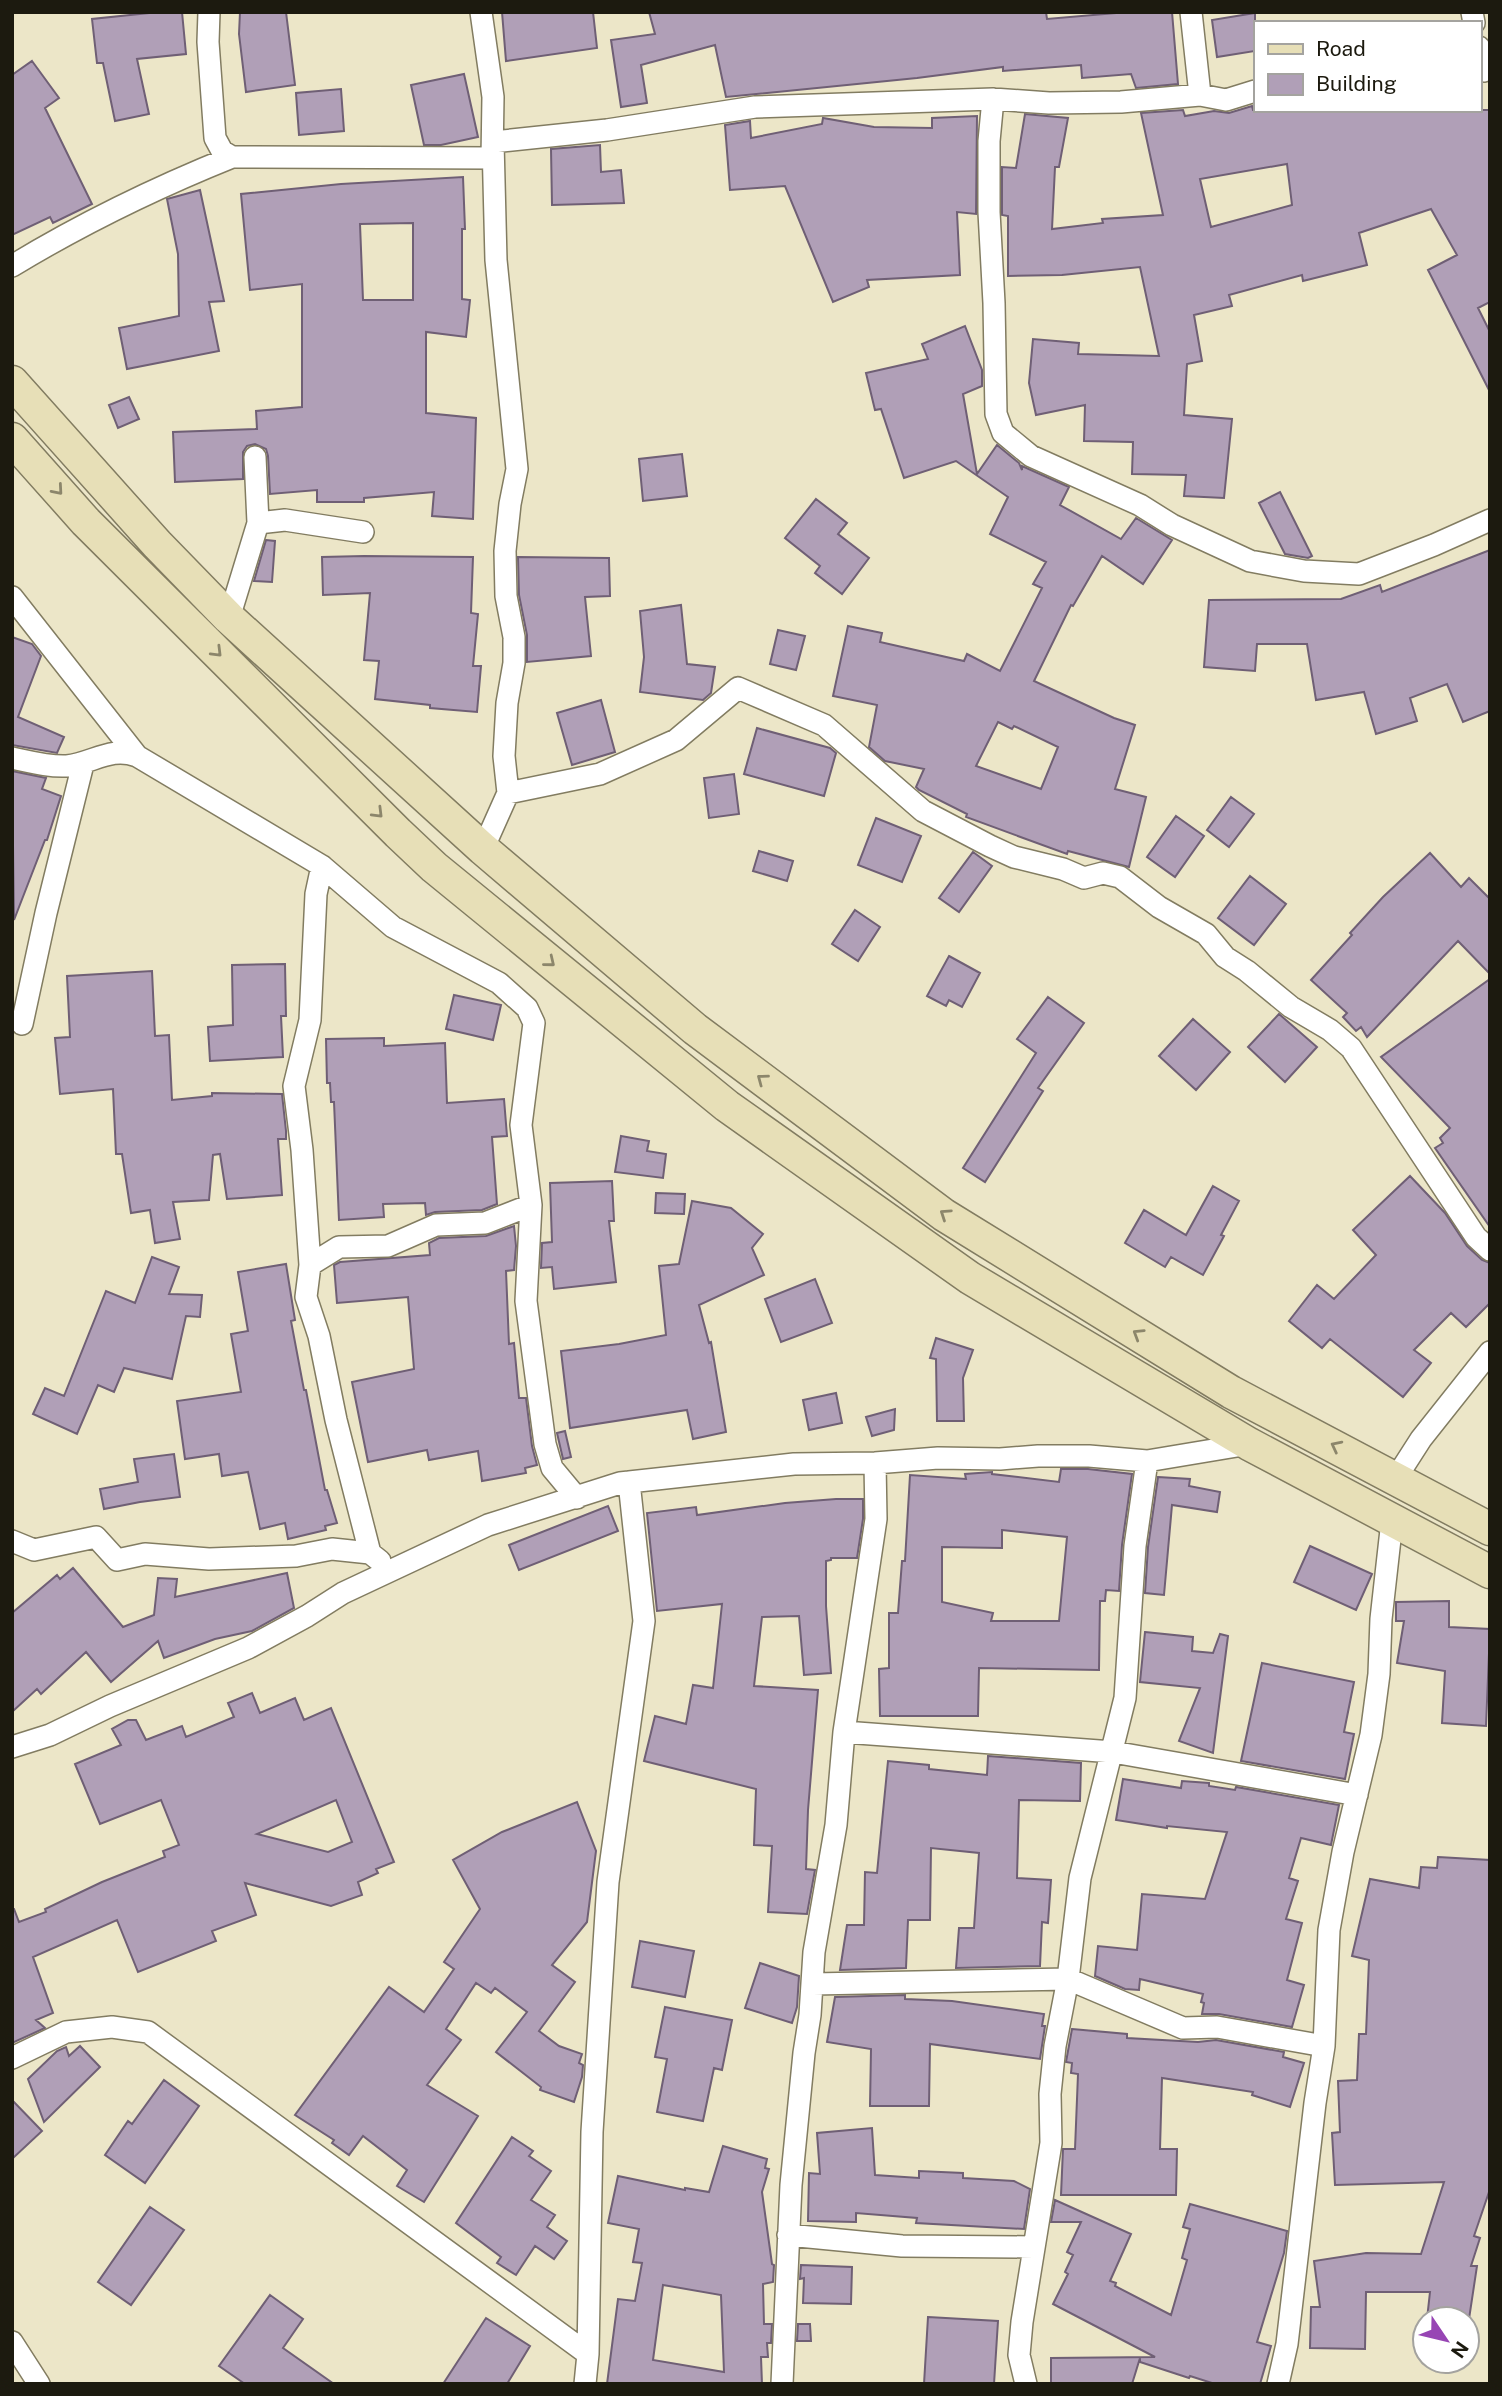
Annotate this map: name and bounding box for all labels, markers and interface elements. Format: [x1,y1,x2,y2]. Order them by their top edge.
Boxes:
legend [1254,21,1481,112]
text: Road [1316,36,1366,61]
text: Building [1316,71,1397,96]
one-way arrow [50,481,62,494]
one-way arrow [208,644,221,657]
one-way arrow [370,805,382,817]
one-way arrow [543,953,555,966]
one-way arrow [757,1074,770,1087]
one-way arrow [940,1210,953,1222]
one-way arrow [1132,1330,1145,1343]
one-way arrow [1331,1441,1343,1455]
north arrow [1411,2305,1481,2375]
text: N [1447,2337,1473,2362]

